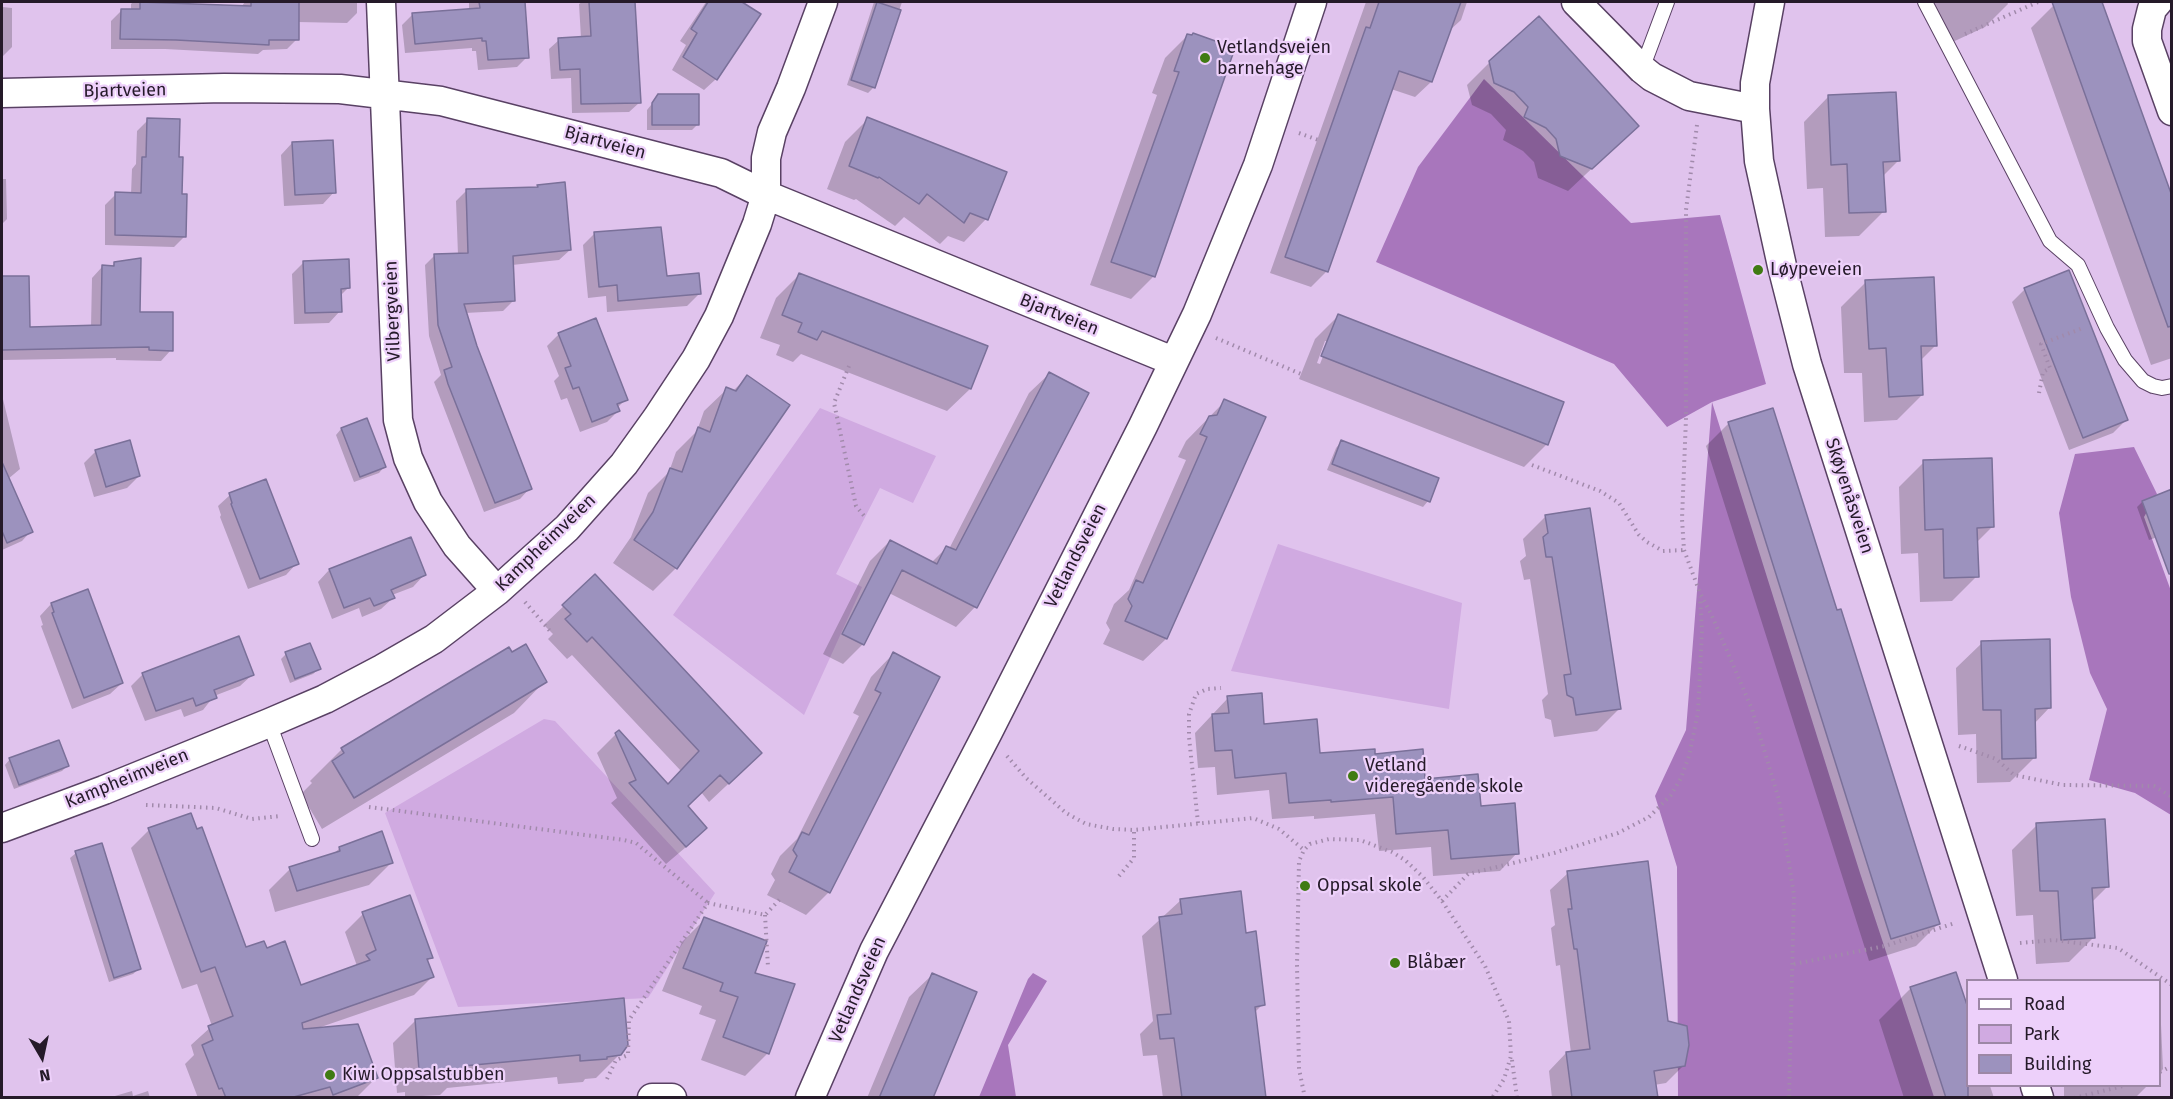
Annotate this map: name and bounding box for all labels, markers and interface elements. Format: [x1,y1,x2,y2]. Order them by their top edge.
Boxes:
place label: Vetlandsveien barnehage [1217,37,1331,80]
marker: Vetlandsveien barnehage [1198,51,1212,65]
street label: Bjartveien [83,79,167,103]
street label: Bjartveien [562,122,648,164]
place label: Løypeveien [1770,259,1862,281]
street label: Vilbergveien [380,260,406,362]
marker: Løypeveien [1751,263,1765,277]
street label: Bjartveien [1016,289,1102,341]
street label: Skøyenåsveien [1820,436,1878,556]
street label: Kampheimveien [491,490,601,596]
street label: Vetlandsveien [1040,500,1112,612]
street label: Kampheimveien [62,744,192,814]
place label: Vetland videregående skole [1365,755,1523,798]
marker: Vetland videregående skole [1346,769,1360,783]
place label: Oppsal skole [1317,875,1422,897]
marker: Oppsal skole [1298,879,1312,893]
street label: Vetlandsveien [825,933,891,1047]
place label: Blåbær [1407,952,1466,974]
marker: Blåbær [1388,956,1402,970]
legend [1966,979,2161,1087]
text: Road [2024,993,2066,1015]
text: Park [2024,1023,2059,1045]
north arrow [12,1027,72,1087]
text: Building [2024,1053,2091,1075]
place label: Kiwi Oppsalstubben [342,1064,505,1086]
text: N [38,1065,52,1085]
marker: Kiwi Oppsalstubben [323,1068,337,1082]

